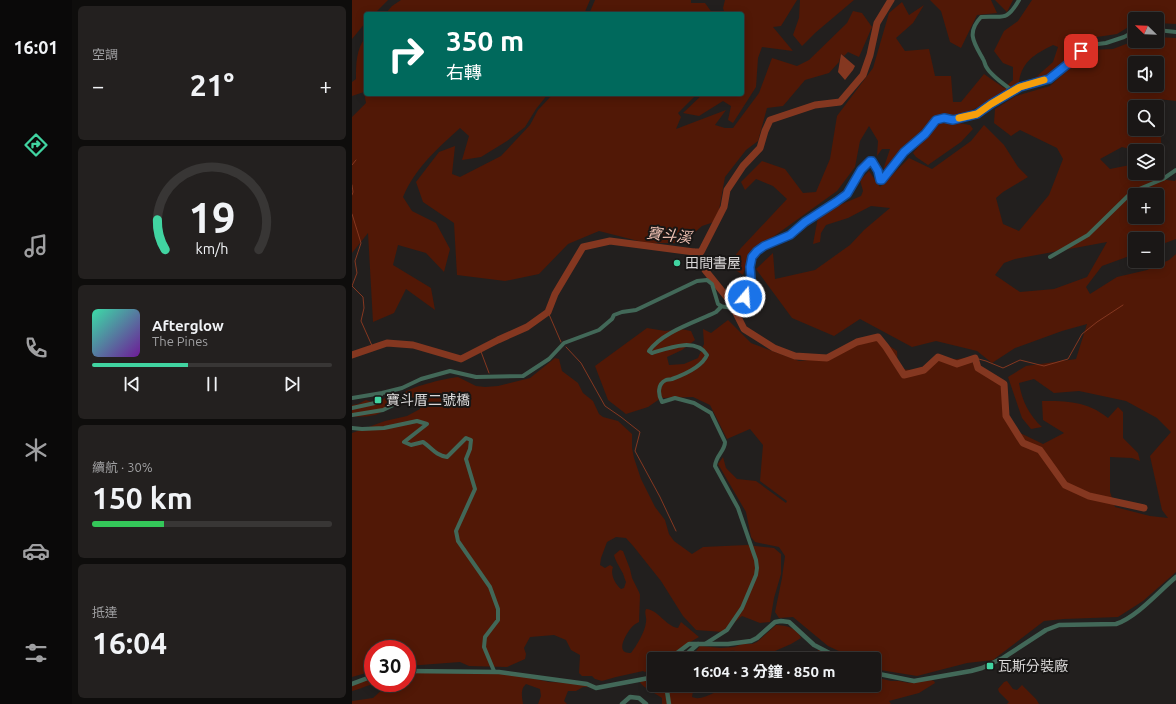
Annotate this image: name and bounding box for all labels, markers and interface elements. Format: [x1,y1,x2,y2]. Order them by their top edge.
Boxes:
north arrow [1128,12,1164,48]
map controls [1128,12,1164,268]
text: 350 m [446,25,524,56]
icon: right [380,28,432,80]
pin [1064,34,1098,68]
text: 16:01 [13,37,59,57]
icon: arrive [1070,40,1092,62]
text: 空調 [92,47,118,61]
button: sound [1128,56,1164,92]
text: 右轉 [446,62,482,82]
text: 21° [190,68,234,102]
text: − [92,73,104,98]
text: + [320,73,332,98]
button: search [1128,100,1164,136]
icon: directions [22,131,50,159]
button: layers [1128,144,1164,180]
button: + [1128,188,1164,224]
text: 19 [189,194,235,241]
water label: 寶斗溪 [646,224,694,246]
icon: music [22,232,50,260]
button: − [1128,232,1164,268]
text: km/h [196,241,228,257]
place label: 田間書屋 [685,255,741,271]
marker: 田間書屋 [672,258,682,268]
position arrow [724,276,766,318]
text: Afterglow [152,317,224,334]
icon: phone [22,334,50,362]
text: The Pines [152,334,208,348]
icon: previous [121,373,143,395]
icon: pause [201,373,223,395]
icon: next [281,373,303,395]
place label: 寶斗厝二號橋 [386,392,470,408]
marker: 寶斗厝二號橋 [373,395,383,405]
icon: climate [22,436,50,464]
text: 續航 · 30% [92,460,153,474]
text: 150 km [92,481,193,515]
icon: car [22,537,50,565]
text: 抵達 [92,605,118,619]
text: 16:04 [92,626,167,660]
icon: filters [22,639,50,667]
speed limit sign: 30 [364,640,416,692]
place label: 瓦斯分裝廠 [998,658,1068,674]
marker: 瓦斯分裝廠 [985,661,995,671]
text: 16:04 · 3 分鐘 · 850 m [692,663,836,680]

